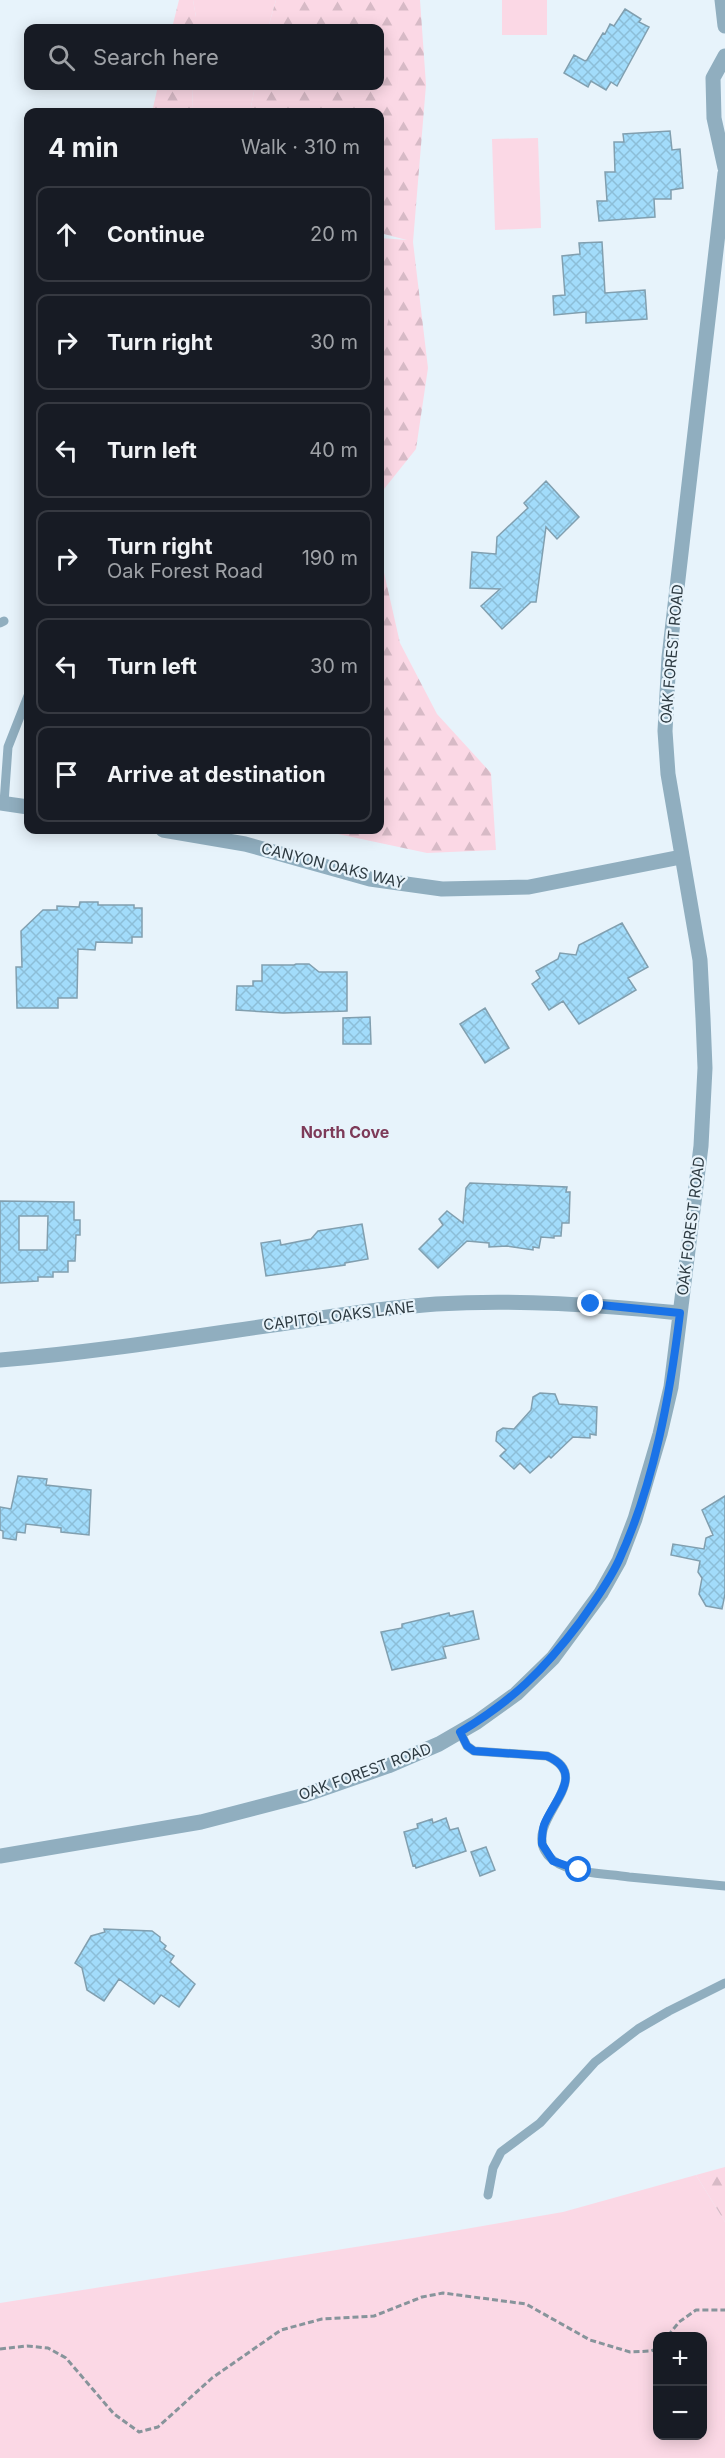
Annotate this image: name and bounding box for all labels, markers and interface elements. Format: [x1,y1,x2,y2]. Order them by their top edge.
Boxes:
search box [24,24,384,90]
icon: search [45,41,78,74]
text: Search here [93,44,219,70]
text: 4 min [48,132,119,163]
text: Walk · 310 m [241,135,360,159]
icon: ahead [50,218,83,251]
text: Continue [107,221,205,247]
text: 20 m [310,222,358,246]
icon: right [50,326,83,359]
text: Turn right [107,329,213,355]
text: 30 m [310,330,358,354]
icon: left [50,434,83,467]
text: Turn left [107,437,197,463]
text: 40 m [309,438,358,462]
text: Turn right [107,533,213,559]
icon: right [50,542,83,575]
text: 190 m [302,546,358,570]
text: Oak Forest Road [107,559,263,583]
street label: OAK FOREST ROAD [656,583,687,724]
icon: left [50,650,83,683]
text: Turn left [107,653,197,679]
text: 30 m [310,654,358,678]
icon: arrive [50,758,83,791]
text: Arrive at destination [107,761,326,787]
street label: CANYON OAKS WAY [259,838,407,893]
district label: North Cove [301,1122,389,1142]
street label: OAK FOREST ROAD [673,1155,708,1297]
route end [577,1290,603,1316]
street label: CAPITOL OAKS LANE [262,1297,416,1334]
street label: OAK FOREST ROAD [296,1739,434,1804]
route start [565,1856,591,1882]
map controls [653,2332,707,2440]
button: + [653,2332,707,2386]
button: − [653,2386,707,2440]

